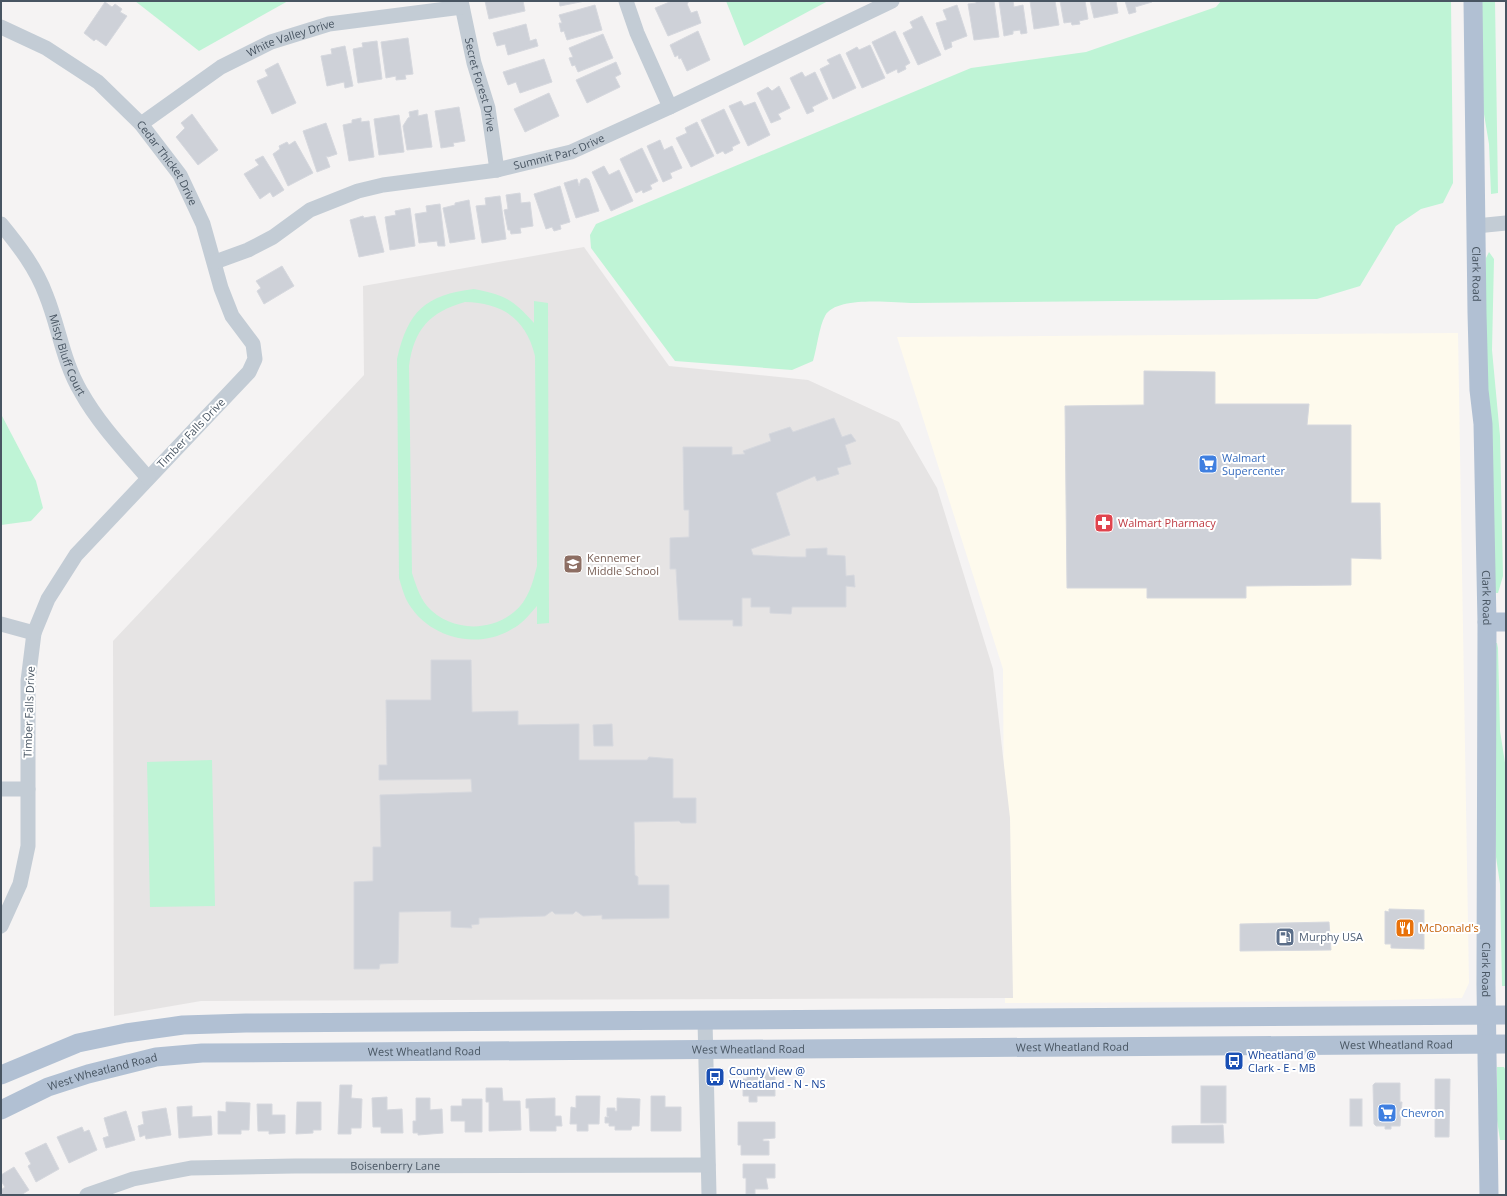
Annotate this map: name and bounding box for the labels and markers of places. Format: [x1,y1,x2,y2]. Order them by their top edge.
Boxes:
place label: Walmart Supercenter [1222,450,1285,478]
supermarket icon: Walmart Supercenter [1197,453,1219,475]
pharmacy icon: Walmart Pharmacy [1093,512,1115,534]
place label: Walmart Pharmacy [1118,515,1216,530]
place label: Kennemer Middle School [587,550,659,578]
school or university icon: Kennemer Middle School [562,553,584,575]
restaurant icon: McDonald's [1394,917,1416,939]
place label: McDonald's [1419,920,1479,935]
fuel station icon: Murphy USA [1274,926,1296,948]
place label: Murphy USA [1299,929,1363,944]
place label: Wheatland @ Clark - E - MB [1248,1047,1316,1075]
bus stop icon: Wheatland @ Clark - E - MB [1223,1050,1245,1072]
place label: County View @ Wheatland - N - NS [729,1063,826,1091]
bus stop icon: County View @ Wheatland - N - NS [704,1066,726,1088]
supermarket icon: Chevron [1376,1102,1398,1124]
place label: Chevron [1401,1105,1444,1120]

